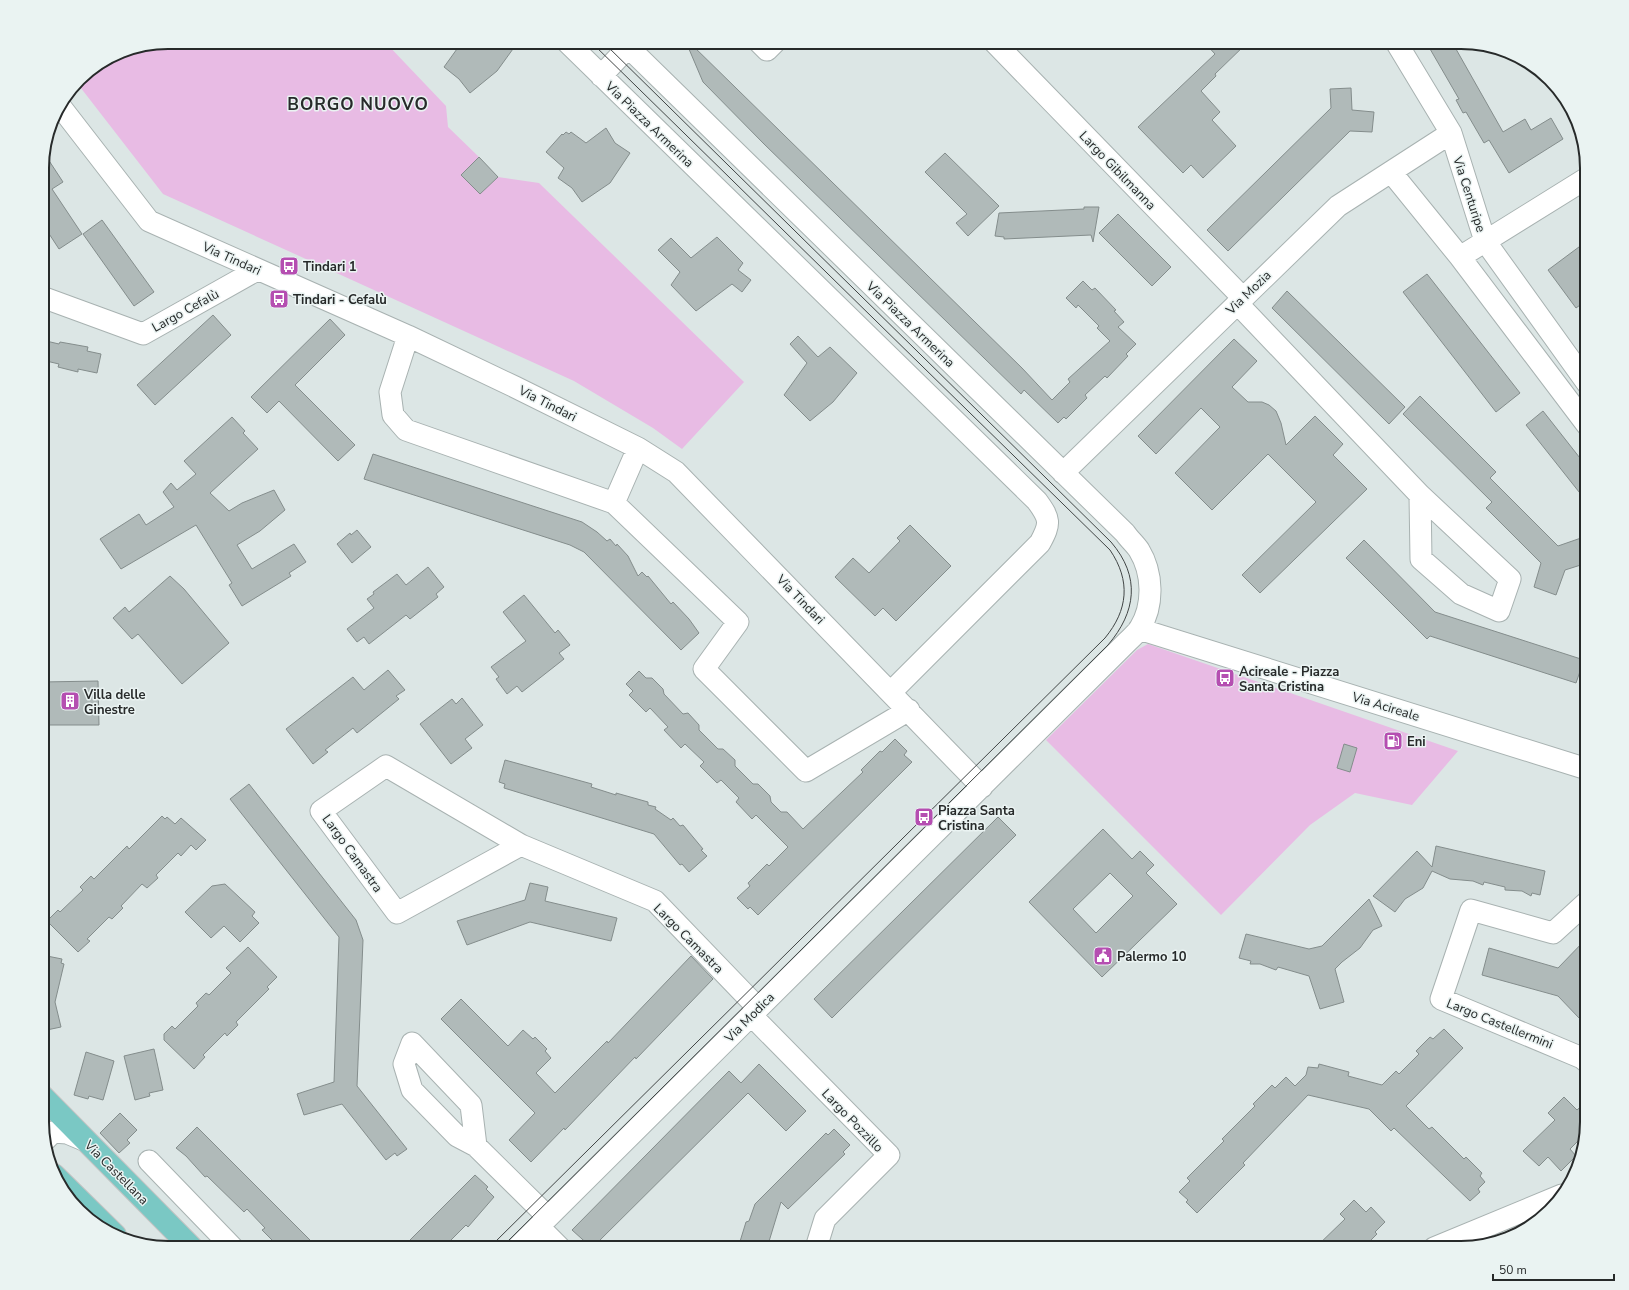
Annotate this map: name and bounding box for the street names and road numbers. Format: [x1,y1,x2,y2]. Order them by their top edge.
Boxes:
street label: Via Piazza Armerina [600,77,698,172]
street label: Largo Gibilmanna [1075,127,1160,214]
street label: Via Centuripe [1448,153,1490,235]
street label: Via Tindari [198,238,264,280]
street label: Via Mozia [1221,267,1275,319]
street label: Via Piazza Armerina [861,277,959,372]
street label: Largo Cefalù [149,285,222,337]
street label: Via Tindari [515,381,580,426]
street label: Via Tindari [771,570,828,628]
street label: Via Acireale [1349,688,1422,726]
street label: Largo Camastra [318,811,387,896]
street label: Largo Camastra [649,900,727,978]
street label: Via Modica [720,989,779,1047]
street label: Largo Castellermini [1444,994,1556,1054]
street label: Largo Pozzillo [817,1085,887,1156]
street label: Via Castellana [79,1136,152,1209]

